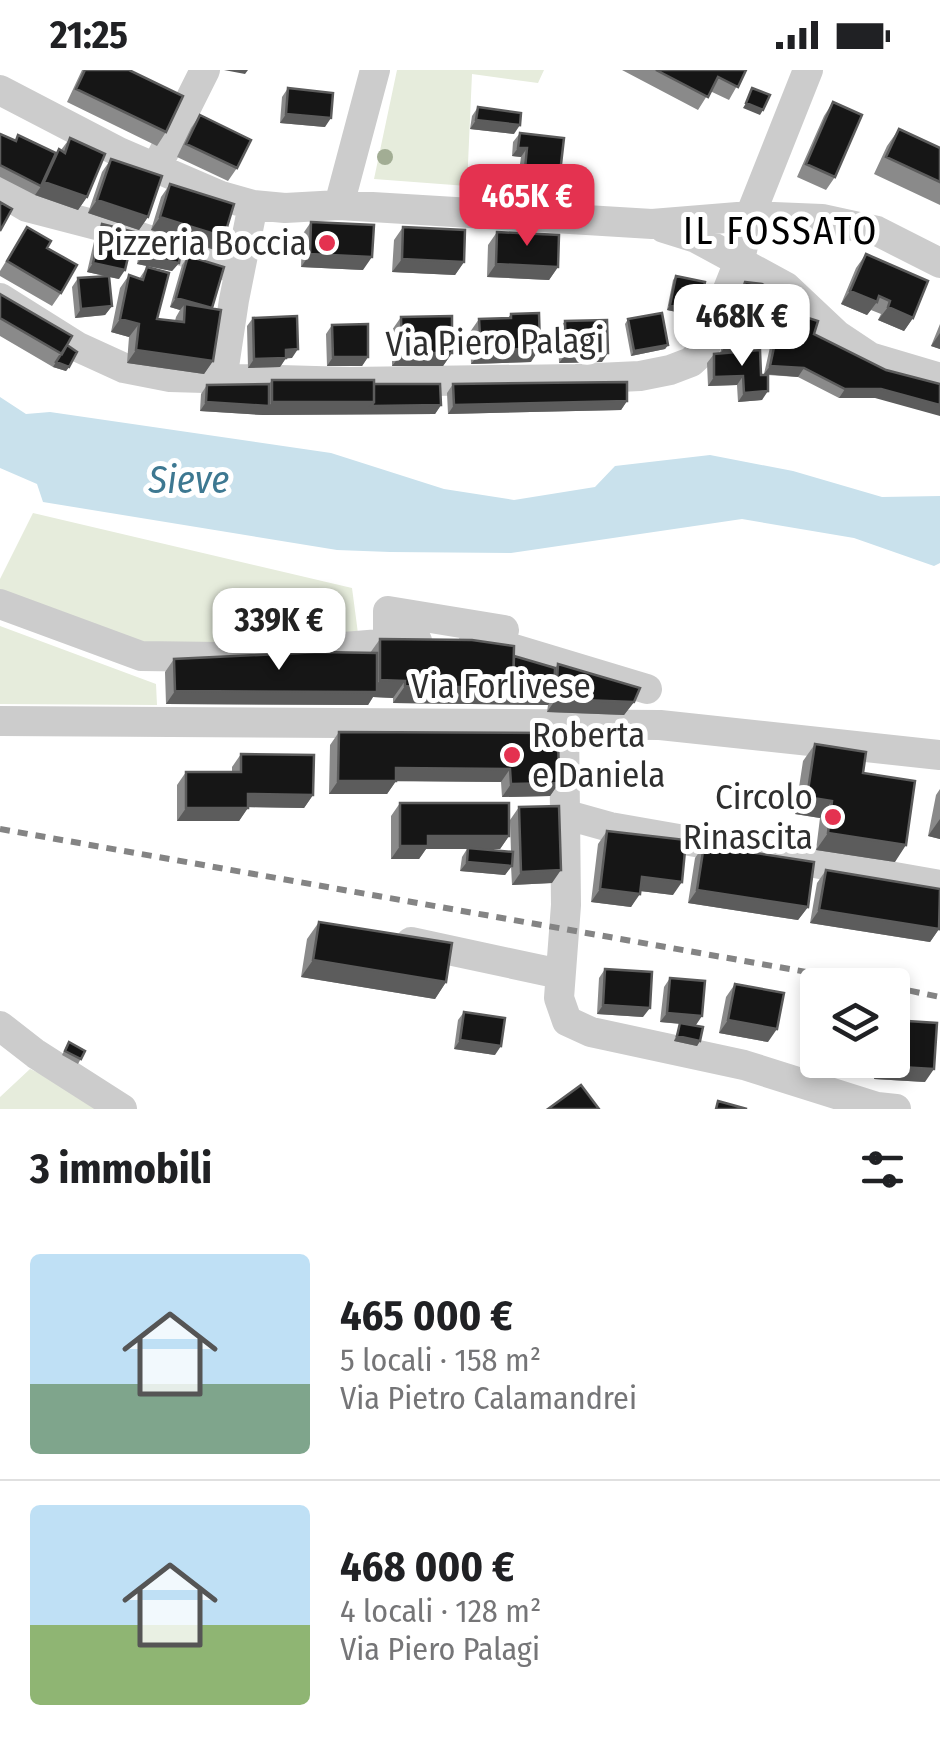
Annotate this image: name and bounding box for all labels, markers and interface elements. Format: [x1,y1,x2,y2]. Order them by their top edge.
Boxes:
text: 21:25 [50,12,128,58]
pin: 465K € [446,164,608,249]
text: 465K € [481,177,573,215]
district label: IL FOSSATO [683,208,879,254]
place label: Pizzeria Boccia [96,222,307,264]
marker: Pizzeria Boccia [316,232,338,254]
pin: 468K € [661,284,823,369]
text: 468K € [696,297,788,335]
street label: Via Piero Palagi [385,319,605,365]
water label: Sieve [148,457,229,503]
pin: 339K € [198,588,360,673]
text: 339K € [235,601,323,639]
street label: Via Forlivese [411,665,591,707]
place label: Roberta e Daniela [532,714,665,796]
marker: Roberta e Daniela [501,744,523,766]
place label: Circolo Rinascita [683,776,813,858]
marker: Circolo Rinascita [822,806,844,828]
map controls [800,968,910,1078]
button: layers [800,968,910,1078]
icon: filters [855,1142,910,1197]
text: 3 immobili [30,1144,212,1194]
text: 465 000 € [340,1291,513,1341]
icon: home [110,1294,230,1414]
text: 5 locali · 158 m² [340,1341,541,1379]
text: Via Pietro Calamandrei [340,1379,637,1417]
text: 468 000 € [340,1542,515,1592]
icon: home [110,1545,230,1665]
text: 4 locali · 128 m² [340,1592,541,1630]
text: Via Piero Palagi [340,1630,540,1668]

